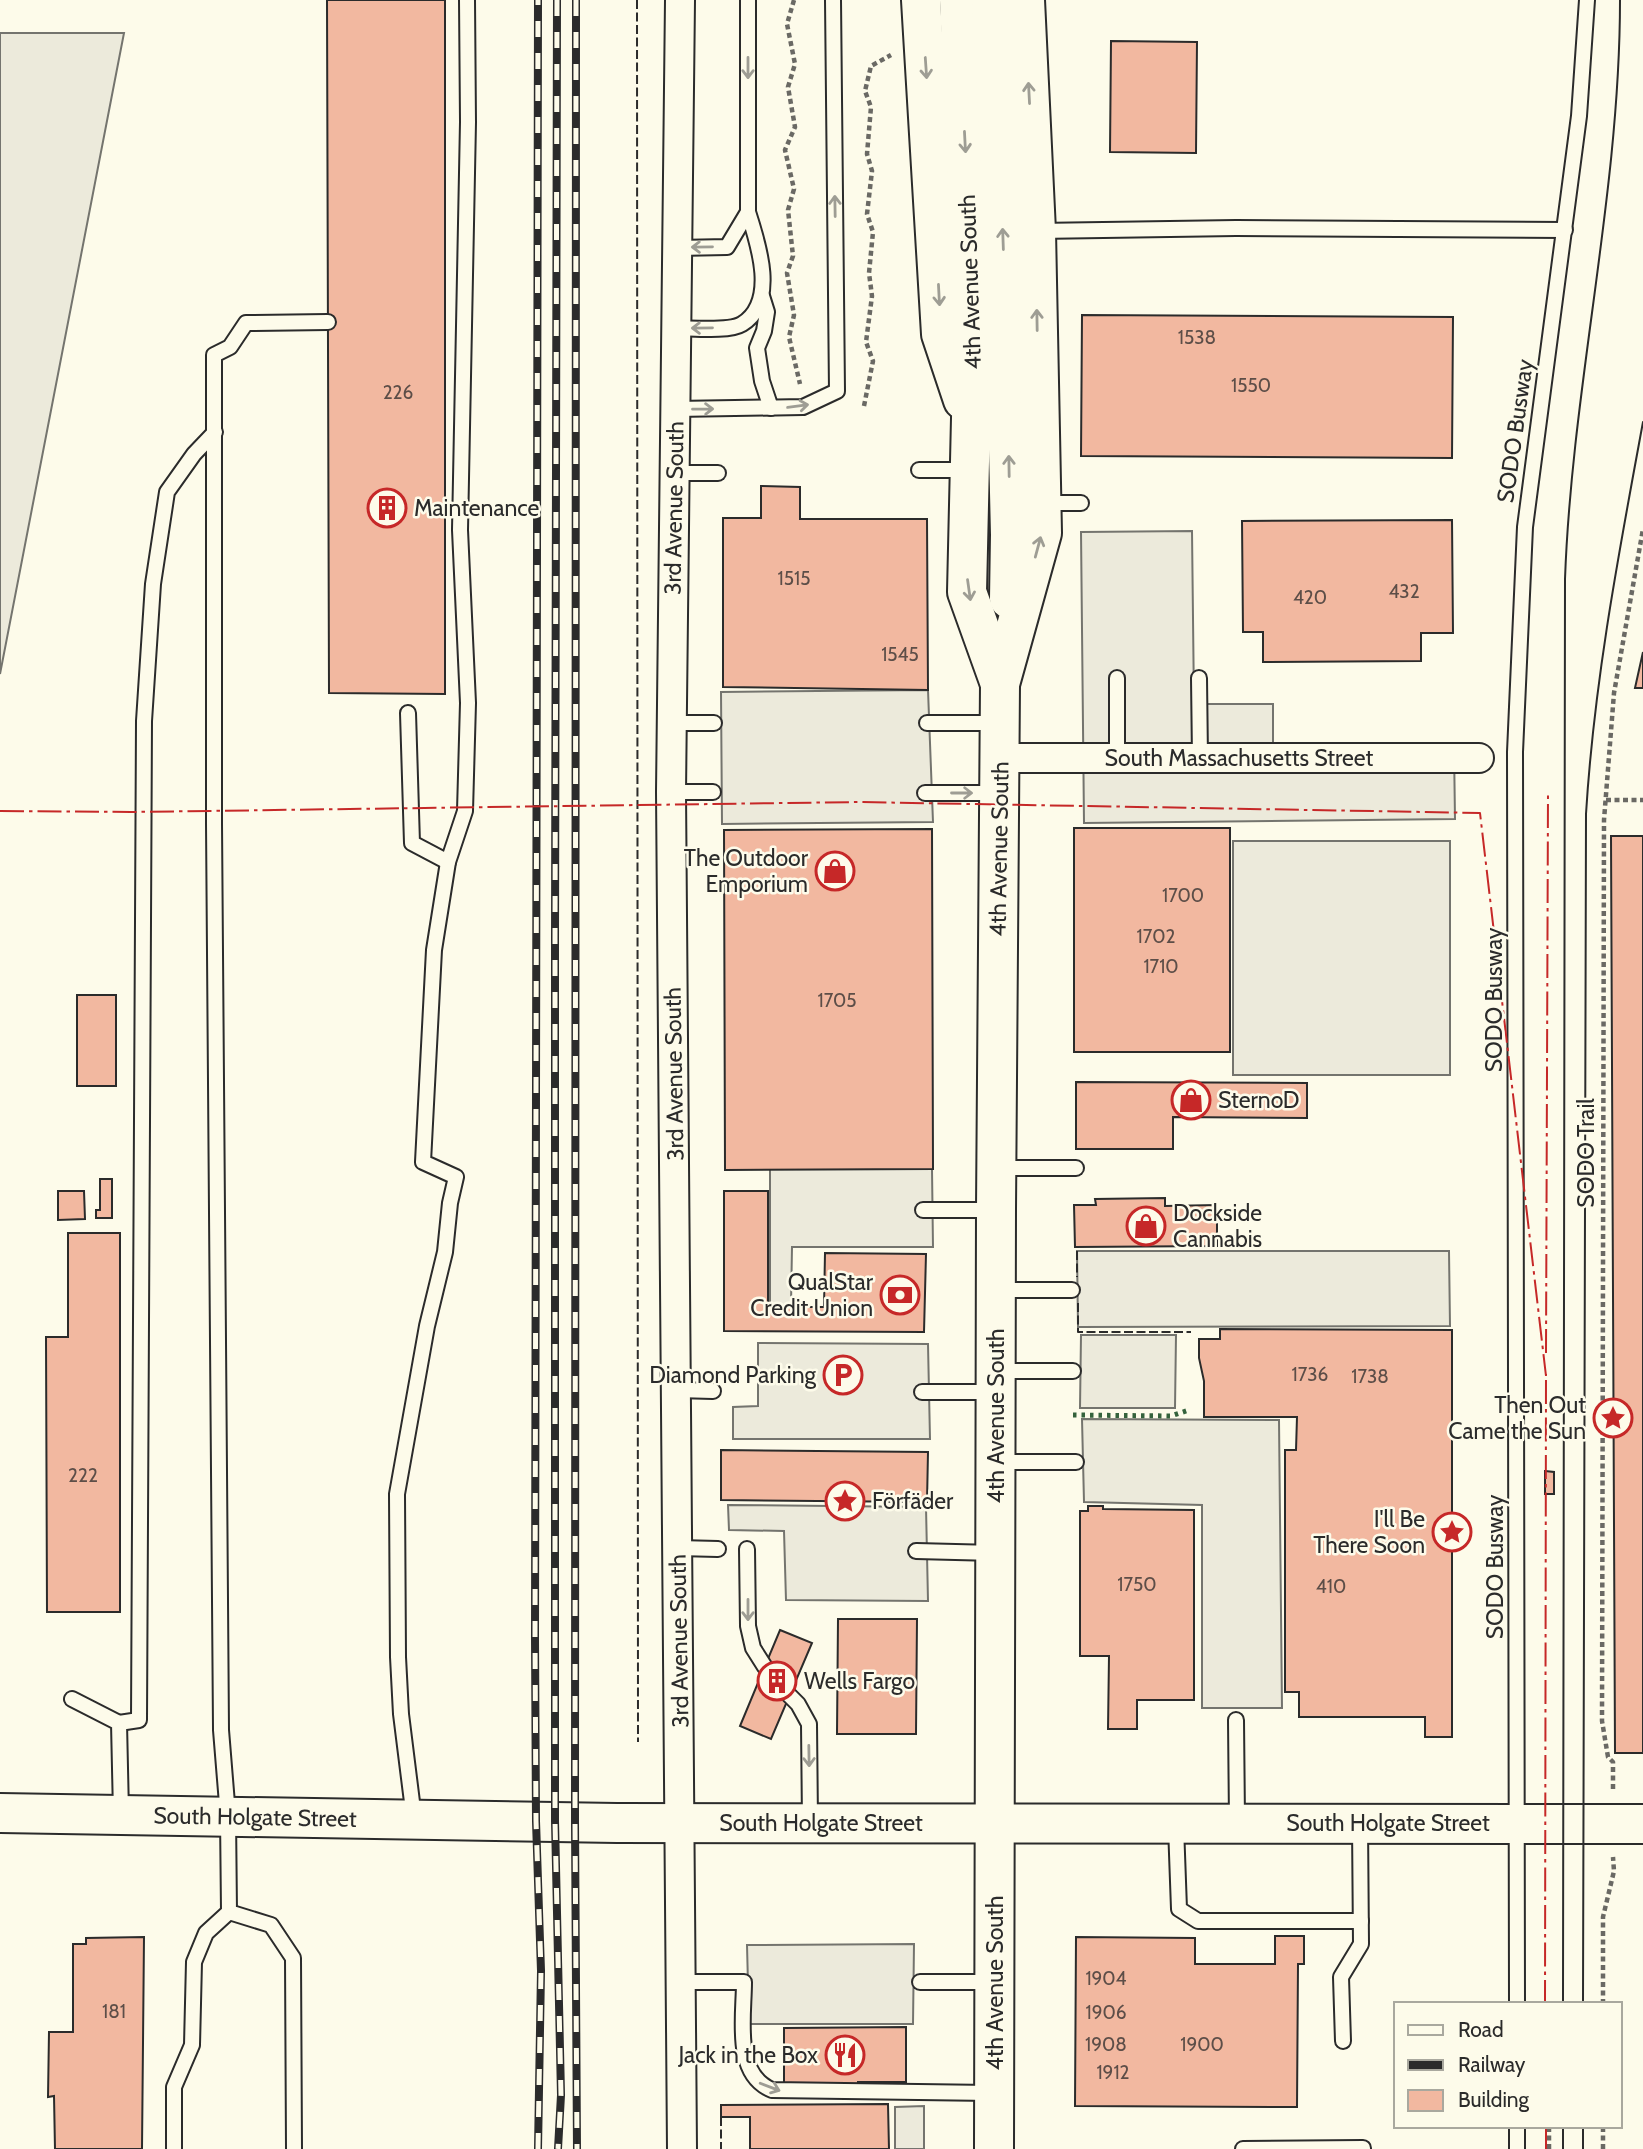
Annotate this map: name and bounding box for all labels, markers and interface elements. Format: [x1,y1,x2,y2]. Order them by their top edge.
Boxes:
one-way arrow [741,56,755,79]
one-way arrow [920,56,933,79]
one-way arrow [1023,81,1036,104]
one-way arrow [959,130,972,152]
street label: 4th Avenue South [953,194,987,370]
one-way arrow [828,195,842,218]
one-way arrow [997,228,1010,251]
one-way arrow [691,240,714,254]
one-way arrow [932,283,945,306]
one-way arrow [1031,309,1044,332]
one-way arrow [691,321,714,335]
house number: 1538 [1178,326,1216,349]
street label: SODO Busway [1491,357,1539,505]
house number: 1550 [1231,374,1271,397]
house number: 226 [383,381,413,404]
one-way arrow [786,399,808,412]
one-way arrow [691,402,714,415]
street label: 3rd Avenue South [658,421,690,595]
one-way arrow [1002,455,1015,478]
building icon: Maintenance [366,487,408,529]
place label: Maintenance [414,494,540,522]
one-way arrow [1032,536,1045,558]
house number: 1515 [778,567,810,590]
one-way arrow [963,578,976,601]
house number: 432 [1388,580,1420,603]
house number: 420 [1293,586,1327,609]
house number: 1545 [881,643,919,666]
street label: South Massachusetts Street [1105,744,1374,772]
street label: 4th Avenue South [983,761,1015,937]
one-way arrow [950,786,973,800]
place label: The Outdoor Emporium [684,844,809,898]
shop icon: The Outdoor Emporium [814,850,856,892]
house number: 1700 [1162,884,1204,907]
house number: 1702 [1137,925,1175,948]
street label: SODO Busway [1480,927,1508,1072]
house number: 1710 [1143,955,1179,978]
street label: 3rd Avenue South [658,987,690,1161]
house number: 1705 [817,989,857,1012]
shop icon: SternoD [1170,1079,1212,1121]
place label: SternoD [1218,1086,1300,1114]
street label: SODO Trail [1572,1098,1600,1208]
place label: Dockside Cannabis [1173,1199,1262,1253]
shop icon: Dockside Cannabis [1125,1205,1167,1247]
place label: QualStar Credit Union [750,1268,874,1322]
bank icon: QualStar Credit Union [879,1274,921,1316]
street label: 4th Avenue South [982,1328,1010,1504]
parking icon: Diamond Parking [822,1354,864,1396]
place label: Diamond Parking [649,1361,817,1389]
house number: 1736 [1292,1363,1328,1386]
house number: 1738 [1351,1365,1389,1388]
place label: Then Out Came the Sun [1448,1391,1586,1445]
place icon: Then Out Came the Sun [1592,1397,1634,1439]
house number: 222 [68,1464,98,1487]
place icon: Förfäder [824,1480,866,1522]
place label: Förfäder [872,1487,954,1515]
street label: SODO Busway [1481,1494,1509,1639]
place label: I'll Be There Soon [1313,1505,1425,1559]
place icon: I'll Be There Soon [1431,1511,1473,1553]
street label: 3rd Avenue South [663,1554,695,1728]
house number: 1750 [1117,1573,1157,1596]
house number: 410 [1316,1575,1346,1598]
one-way arrow [741,1598,755,1621]
building icon: Wells Fargo [756,1660,798,1702]
place label: Wells Fargo [804,1667,915,1695]
one-way arrow [802,1744,816,1767]
street label: South Holgate Street [153,1801,357,1833]
street label: South Holgate Street [719,1809,923,1837]
street label: South Holgate Street [1286,1809,1490,1837]
street label: 4th Avenue South [981,1895,1009,2071]
house number: 1904 [1085,1967,1127,1990]
house number: 181 [102,2000,126,2023]
house number: 1906 [1085,2001,1127,2024]
legend [1394,2002,1622,2128]
text: Road [1458,2017,1504,2042]
house number: 1908 [1085,2033,1127,2056]
house number: 1900 [1180,2033,1224,2056]
restaurant icon: Jack in the Box [824,2034,866,2076]
place label: Jack in the Box [677,2041,818,2069]
text: Railway [1458,2052,1526,2077]
house number: 1912 [1096,2061,1130,2084]
one-way arrow [759,2082,780,2094]
text: Building [1458,2087,1530,2112]

